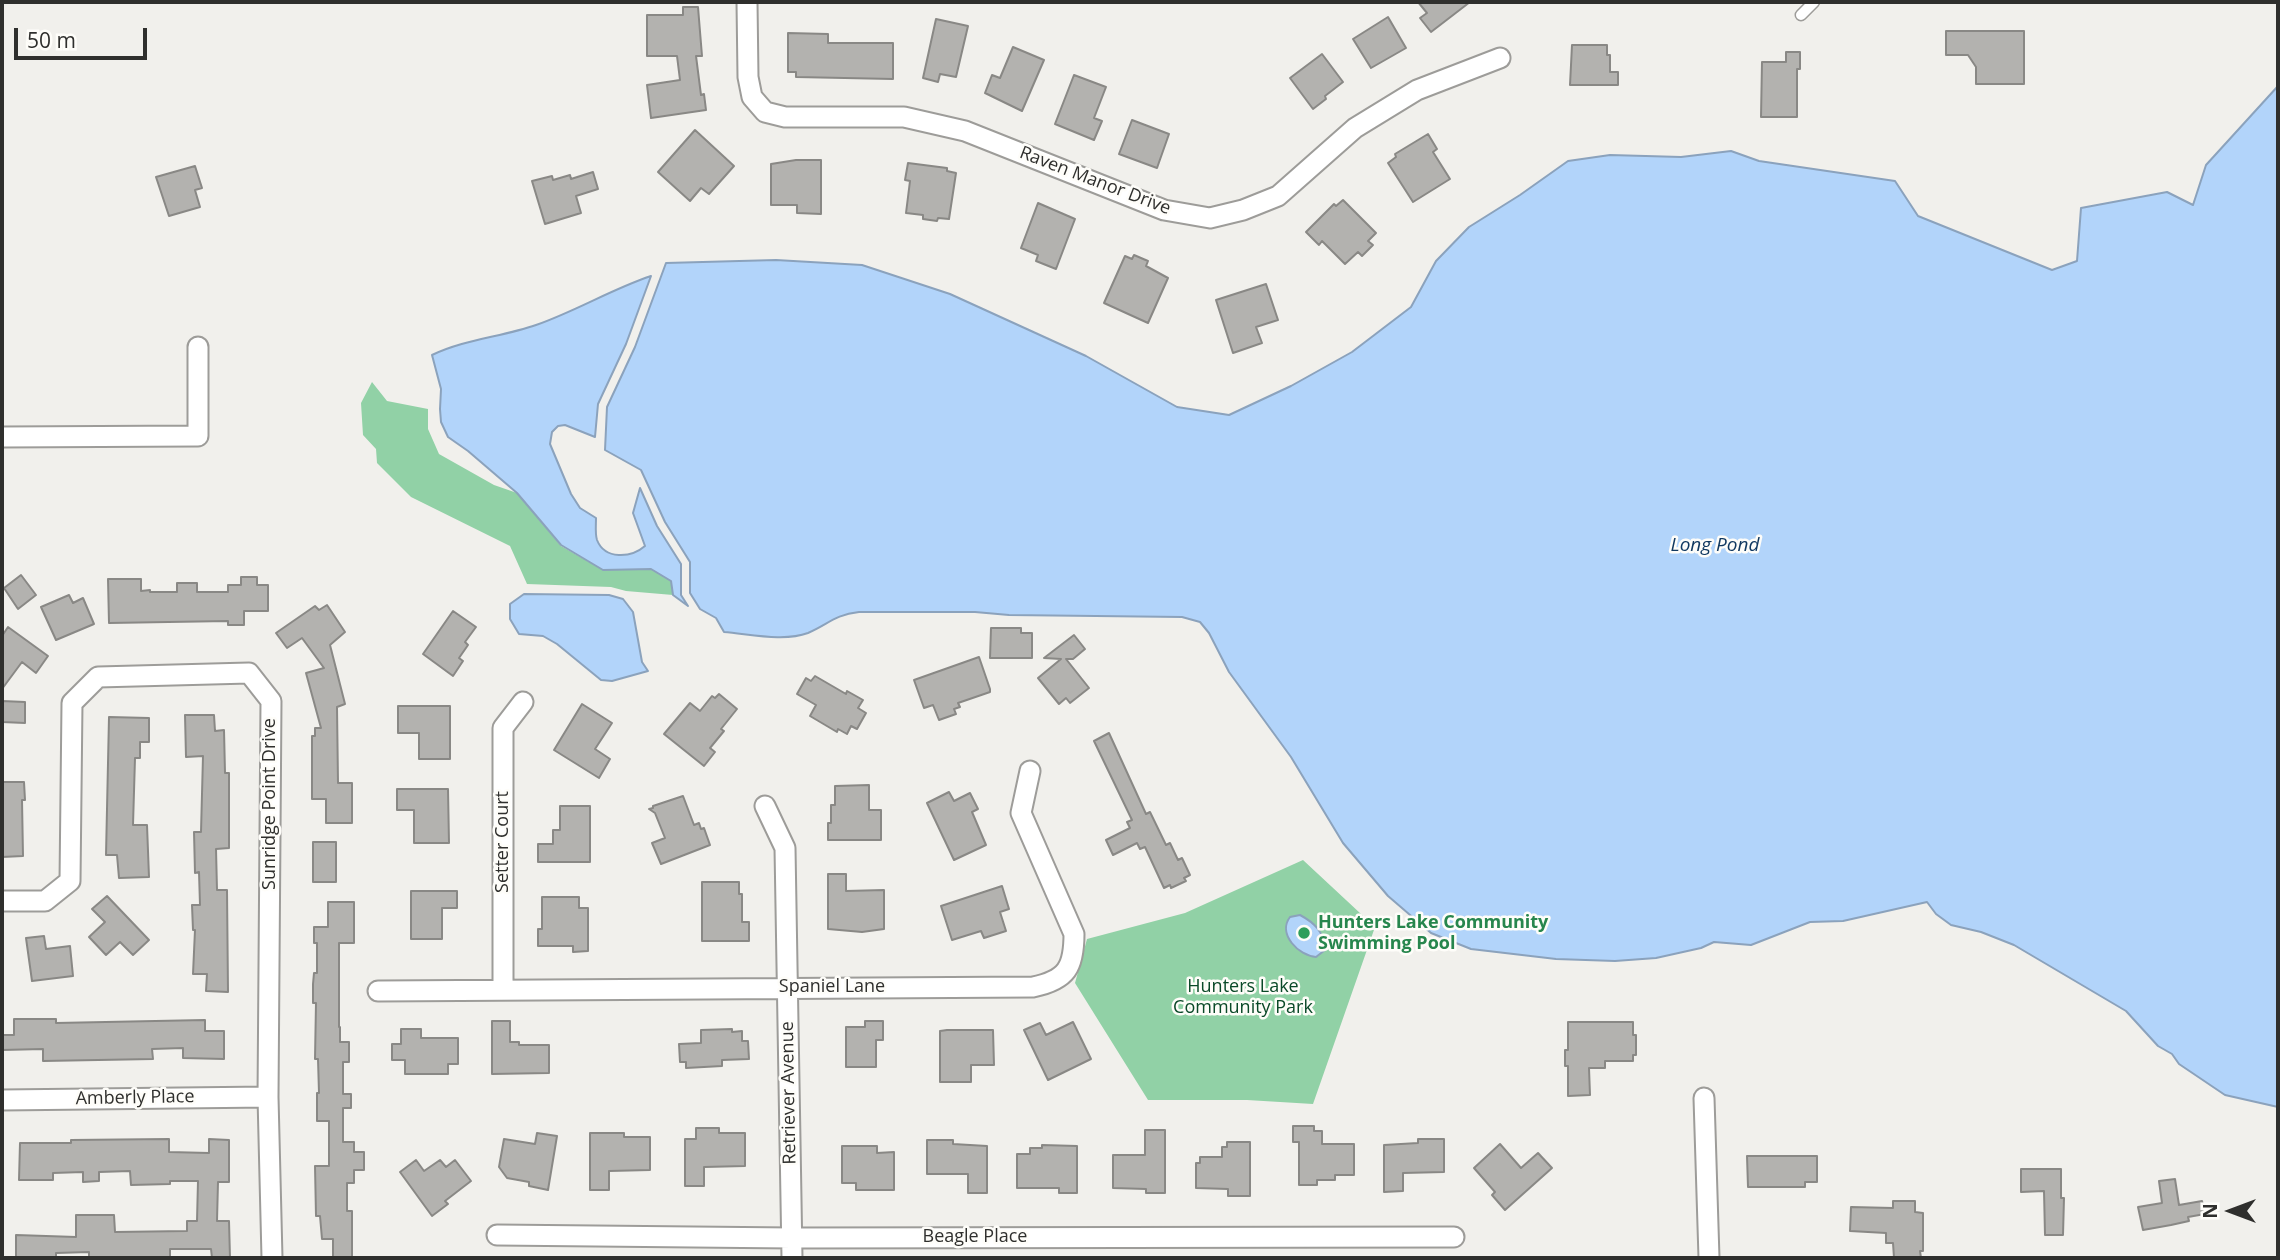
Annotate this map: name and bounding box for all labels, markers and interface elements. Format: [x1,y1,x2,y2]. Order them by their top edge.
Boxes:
scale bar [18,14,150,58]
text: 50 m [27,26,76,54]
street label: Raven Manor Drive [1016,142,1174,220]
water label: Long Pond [1671,535,1759,557]
street label: Sunridge Point Drive [259,718,281,890]
street label: Setter Court [492,791,514,893]
place label: Hunters Lake Community Swimming Pool [1318,912,1548,954]
marker: Hunters Lake Community Swimming Pool [1296,925,1312,941]
street label: Spaniel Lane [779,976,885,998]
park label: Hunters Lake Community Park [1173,976,1313,1018]
street label: Retriever Avenue [777,1021,801,1165]
street label: Amberly Place [75,1086,195,1110]
north arrow [2196,1176,2266,1246]
text: N [2197,1203,2223,1219]
street label: Beagle Place [923,1226,1027,1248]

